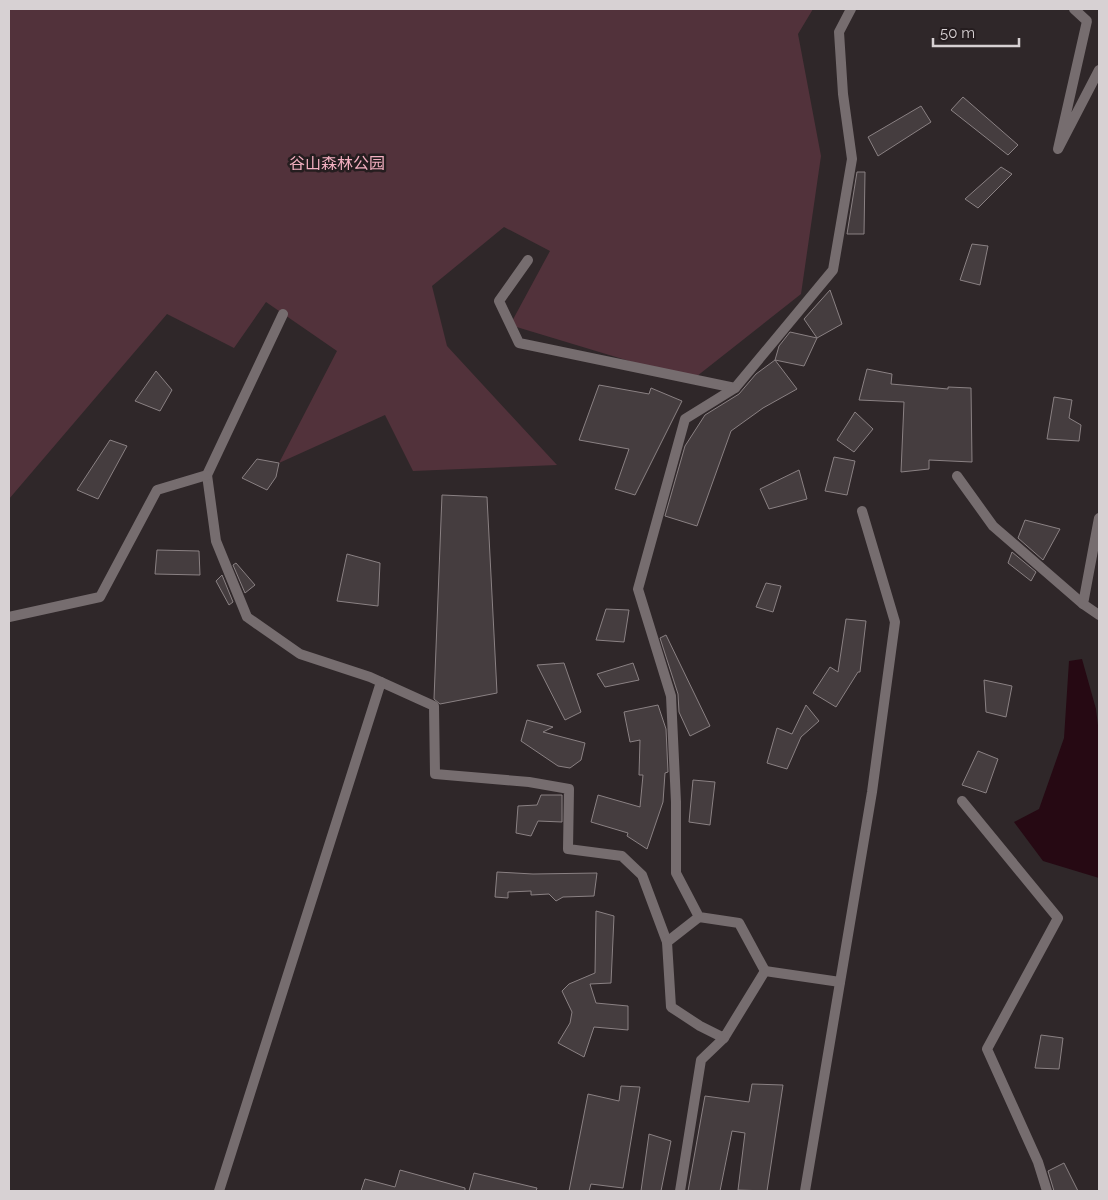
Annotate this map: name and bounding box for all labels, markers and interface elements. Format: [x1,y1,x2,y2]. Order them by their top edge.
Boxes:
scale bar [933,15,1019,47]
text: 50 m [940,24,975,42]
park label: 谷山森林公园 [289,154,385,173]

